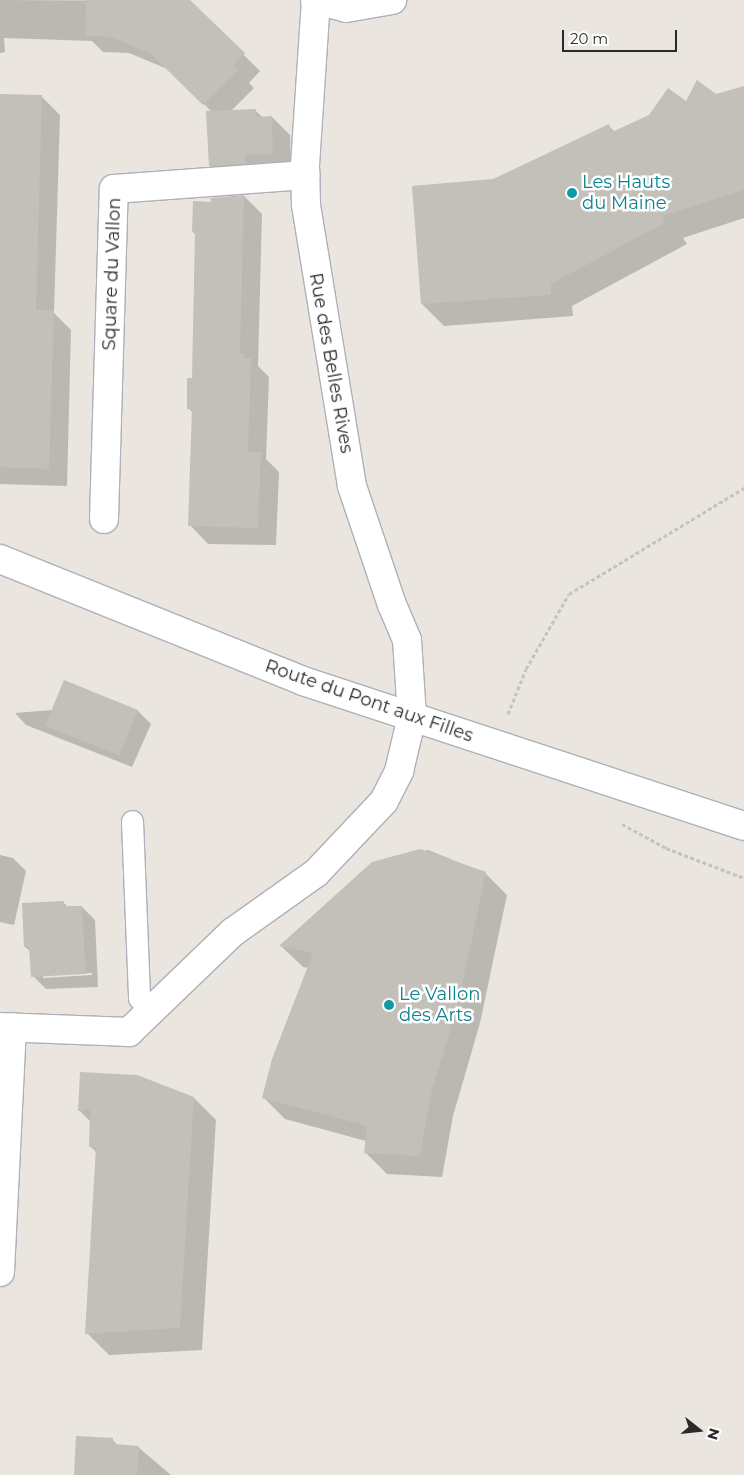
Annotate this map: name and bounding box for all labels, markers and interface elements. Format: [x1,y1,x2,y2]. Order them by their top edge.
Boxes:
scale bar [564,20,679,52]
text: 20 m [570,29,608,48]
place label: Les Hauts du Maine [582,172,670,214]
marker: Les Hauts du Maine [566,187,578,199]
street label: Square du Vallon [99,197,125,351]
street label: Rue des Belles Rives [304,271,358,455]
street label: Route du Pont aux Filles [262,655,476,747]
place label: Le Vallon des Arts [399,984,480,1026]
marker: Le Vallon des Arts [383,999,395,1011]
north arrow [674,1405,724,1455]
text: N [703,1426,724,1442]

